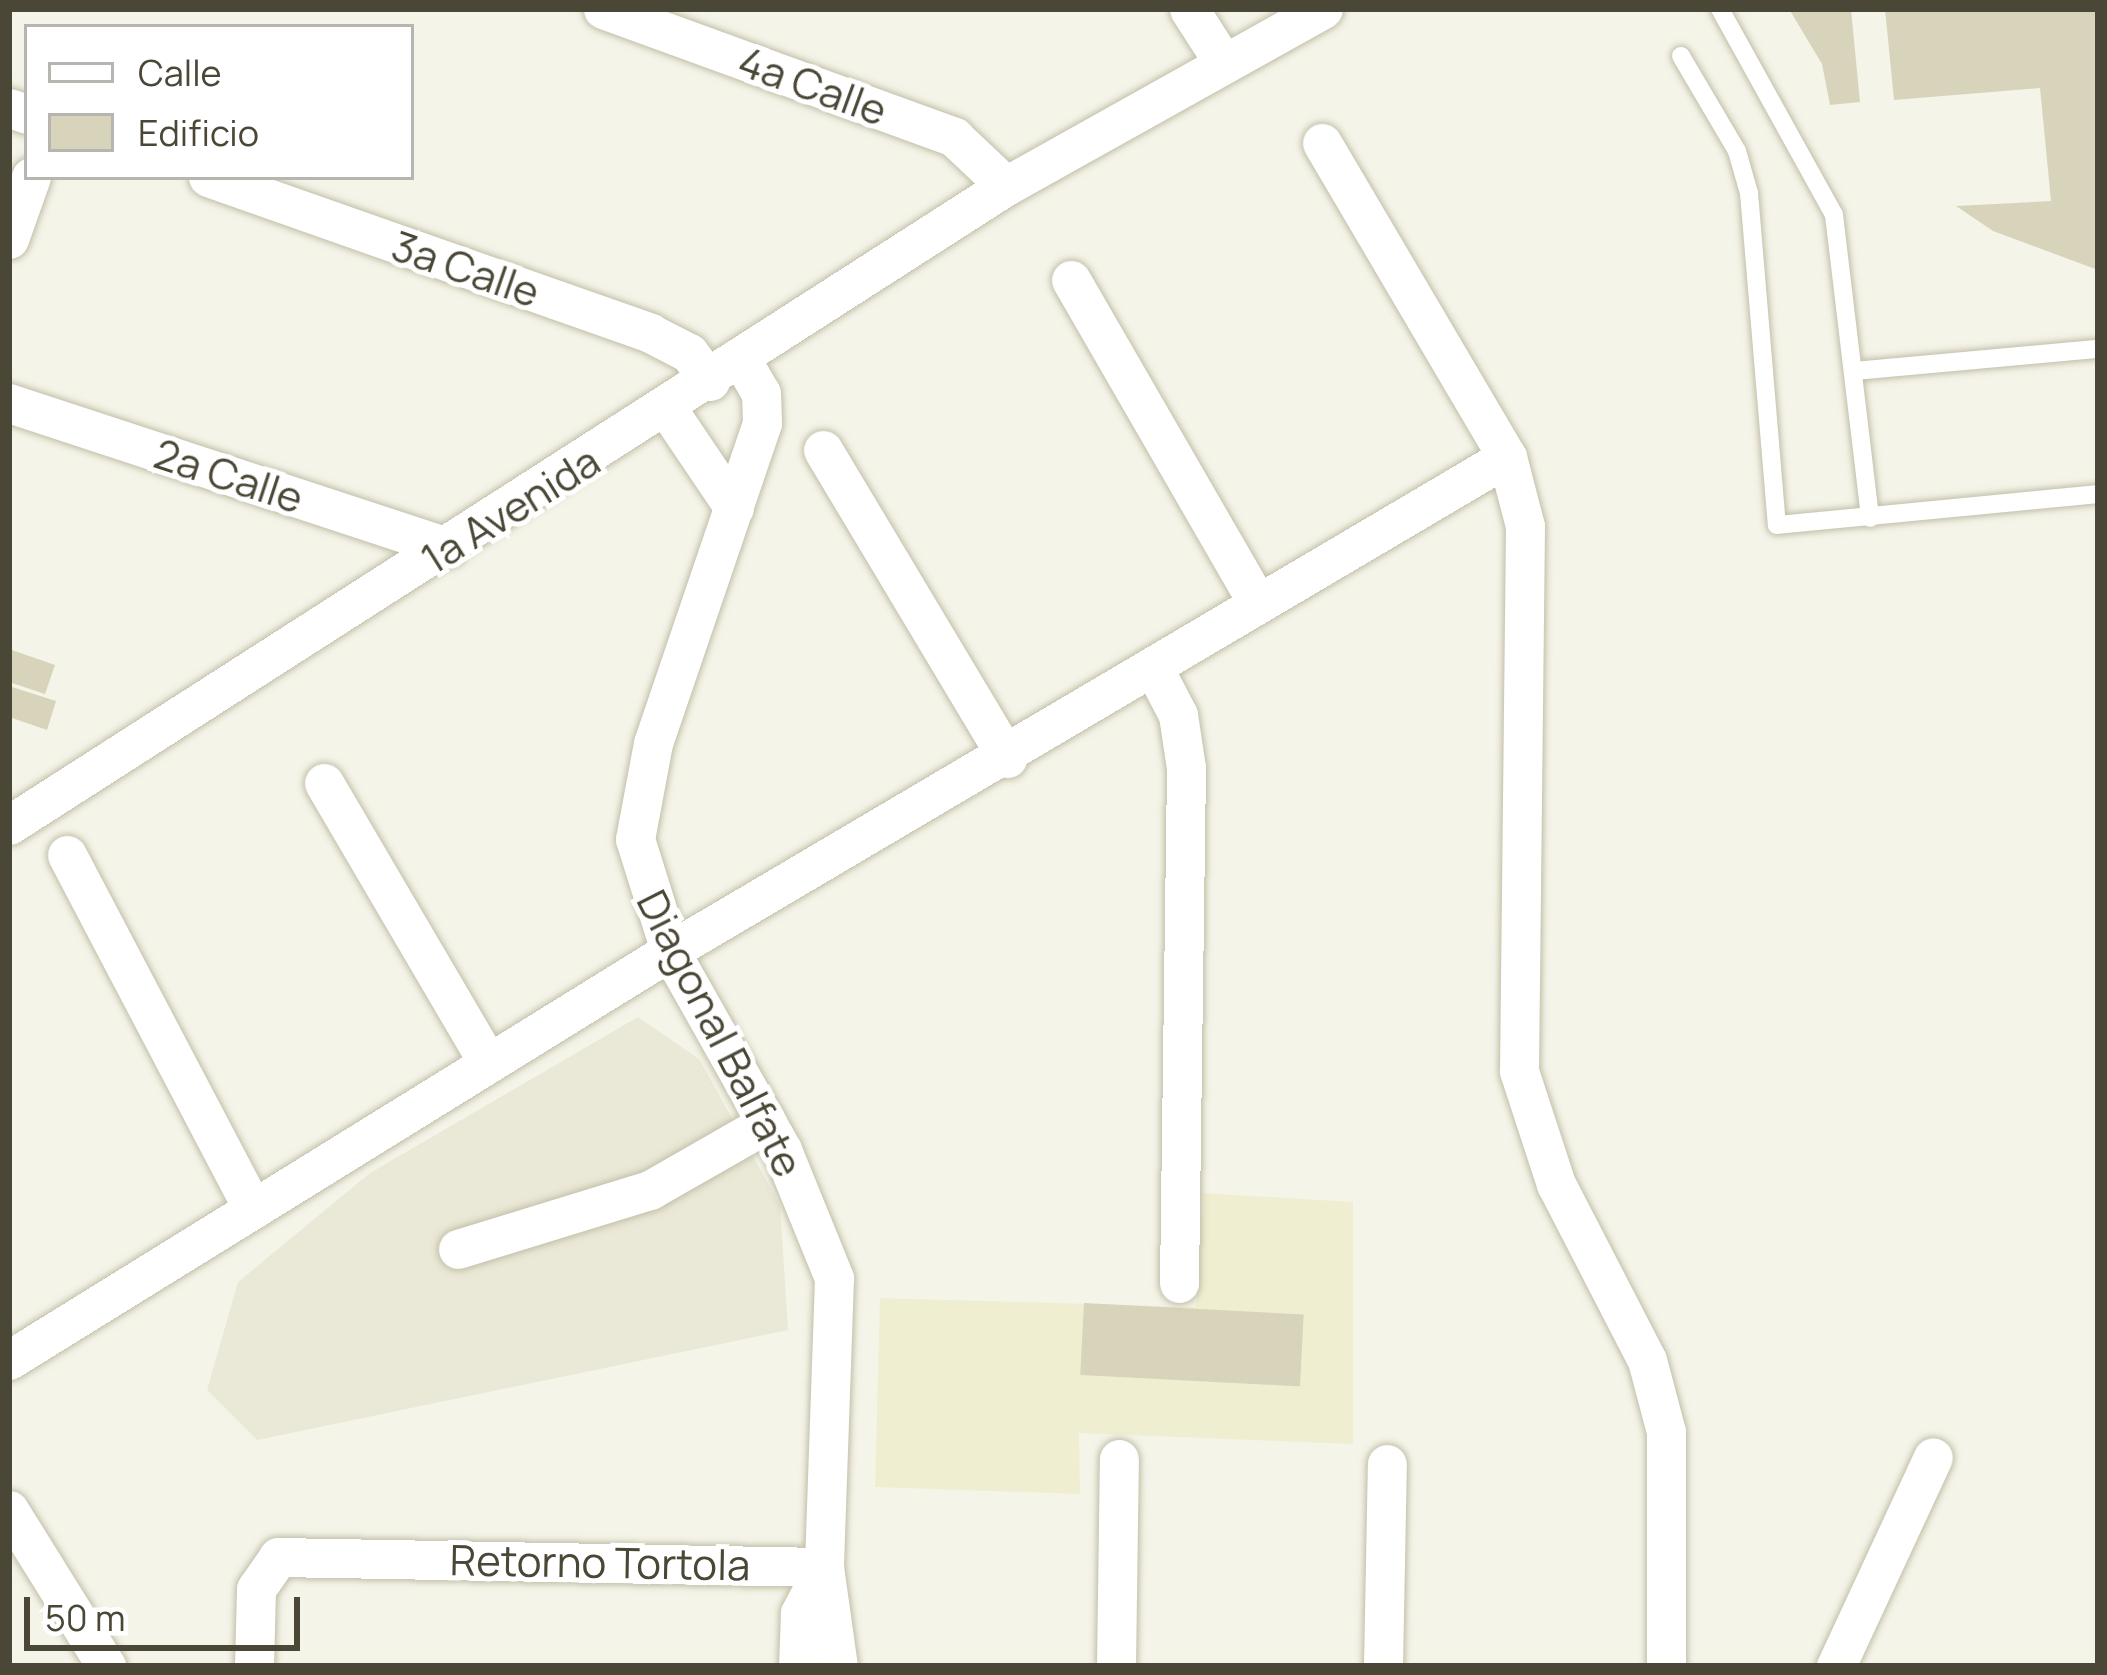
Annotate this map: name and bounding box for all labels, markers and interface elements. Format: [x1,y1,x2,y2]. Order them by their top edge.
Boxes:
legend [24,24,414,180]
street label: 4a Calle [732,35,894,135]
text: Calle [138,48,222,97]
text: Edificio [138,108,259,157]
street label: 3a Calle [386,219,546,317]
street label: 2a Calle [148,427,310,523]
street label: 1a Avenida [412,435,608,583]
street label: Diagonal Balfate [627,881,815,1185]
street label: Retorno Tortola [449,1534,751,1590]
scale bar [30,1573,306,1647]
text: 50 m [45,1593,125,1642]

